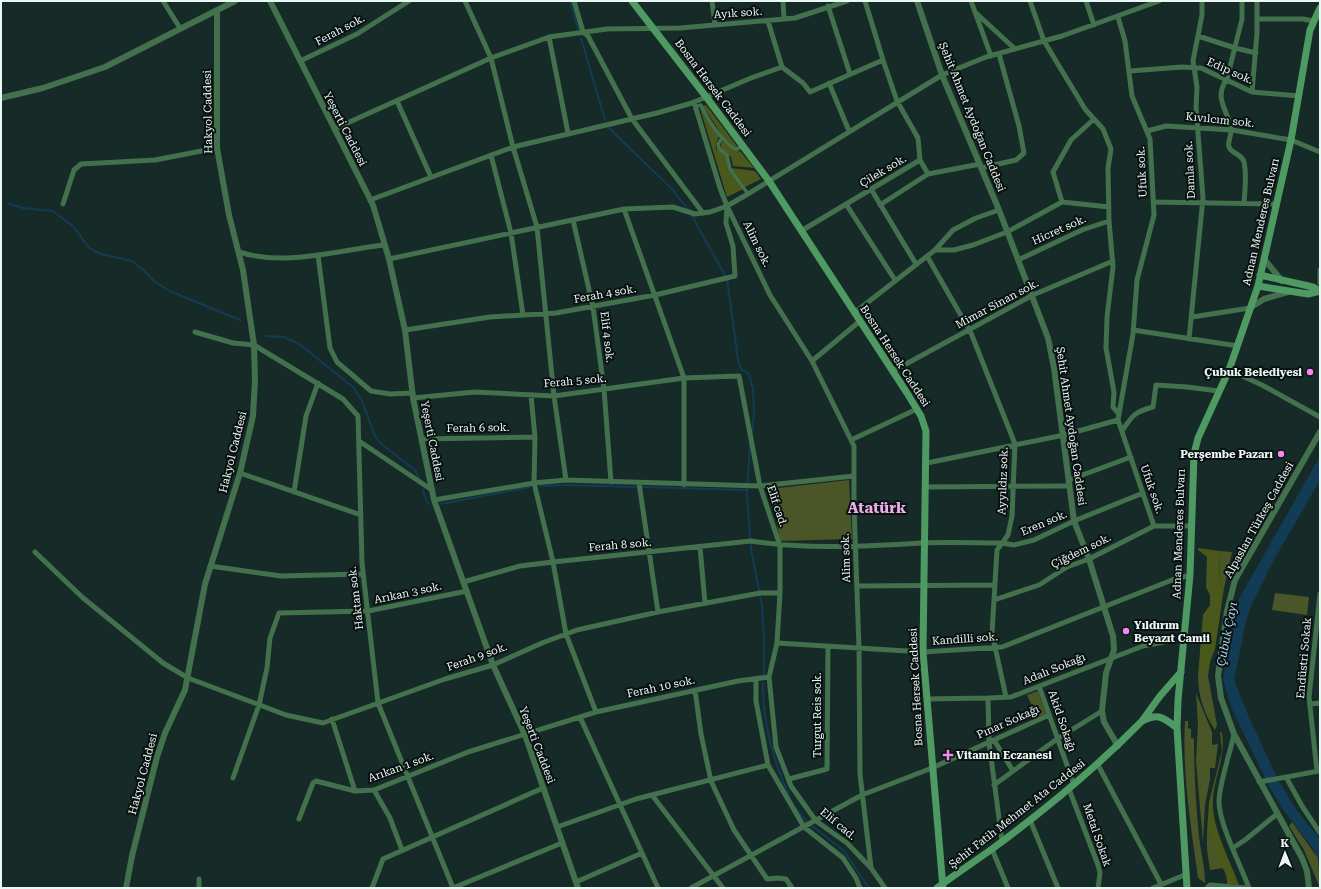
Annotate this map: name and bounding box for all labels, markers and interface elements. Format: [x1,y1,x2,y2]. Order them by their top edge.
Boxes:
street label: Ayık sok. [713,5,763,21]
street label: Ferah sok. [313,11,367,48]
street label: Bosna Hersek Caddesi [672,37,754,140]
street label: Şehit Ahmet Aydoğan Caddesi [936,40,1008,194]
street label: Edip sok. [1205,55,1255,87]
street label: Hakyol Caddesi [201,70,215,154]
street label: Yeşerti Caddesi [321,90,370,169]
street label: Kıvılcım sok. [1185,110,1255,130]
street label: Damla sok. [1182,140,1198,199]
street label: Ufuk sok. [1134,146,1150,198]
street label: Çilek sok. [857,152,909,190]
street label: Adnan Menderes Bulvarı [1240,157,1282,287]
street label: Hicret sok. [1030,212,1088,248]
street label: Alim sok. [740,219,774,269]
street label: Mimar Sinan sok. [953,277,1041,331]
street label: Ferah 4 sok. [573,282,637,306]
street label: Bosna Hersek Caddesi [857,303,933,410]
street label: Elif 4 sok. [597,311,617,364]
street label: Şehit Ahmet Aydoğan Caddesi [1053,346,1089,507]
place label: Çubuk Belediyesi [1204,366,1302,379]
marker: Çubuk Belediyesi [1305,367,1315,377]
street label: Ferah 5 sok. [543,372,607,390]
street label: Yeşerti Caddesi [418,400,446,483]
street label: Hakyol Caddesi [217,409,250,494]
street label: Ferah 6 sok. [446,421,510,435]
street label: Ayyıldız sok. [995,447,1011,515]
place label: Perşembe Pazarı [1180,448,1273,461]
marker: Perşembe Pazarı [1276,449,1286,459]
street label: Alpaslan Türkeş Caddesi [1222,459,1297,580]
street label: Ufuk sok. [1138,463,1167,515]
street label: Adnan Menderes Bulvarı [1170,468,1188,599]
street label: Elif cad. [764,484,790,529]
district label: Atatürk [848,499,907,517]
street label: Eren sok. [1019,507,1069,539]
street label: Çiğdem sok. [1049,531,1113,571]
street label: Alim sok. [839,533,853,583]
street label: Ferah 8 sok. [588,536,652,554]
street label: Haktan sok. [346,565,366,630]
street label: Arıkan 3 sok. [373,579,443,607]
water label: Çubuk Çayı [1214,600,1240,667]
street label: Endüstri Sokak [1294,617,1314,699]
place label: Yıldırım Beyazıt Camii [1134,619,1210,645]
marker: Yıldırım Beyazıt Camii [1121,626,1131,636]
street label: Bosna Hersek Caddesi [906,627,926,746]
street label: Kandilli sok. [931,630,999,648]
street label: Ferah 9 sok. [445,640,509,674]
street label: Adalı Sokağı [1021,650,1088,687]
street label: Turgut Reis sok. [811,672,824,758]
street label: Ferah 10 sok. [626,673,696,701]
street label: Akid Sokağı [1045,689,1079,754]
street label: Pınar Sokağı [975,702,1042,742]
street label: Yeşerti Caddesi [516,705,558,786]
street label: Hakyol Caddesi [126,731,160,816]
street label: Arıkan 1 sok. [366,749,436,785]
place label: Vitamin Eczanesi [956,749,1052,762]
marker: Vitamin Eczanesi [943,750,953,760]
street label: Şehit Fatih Mehmet Ata Caddesi [946,756,1088,871]
street label: Metal Sokak [1080,802,1114,868]
street label: Elif cad. [817,805,859,843]
north arrow [1265,833,1305,873]
text: K [1280,837,1290,850]

